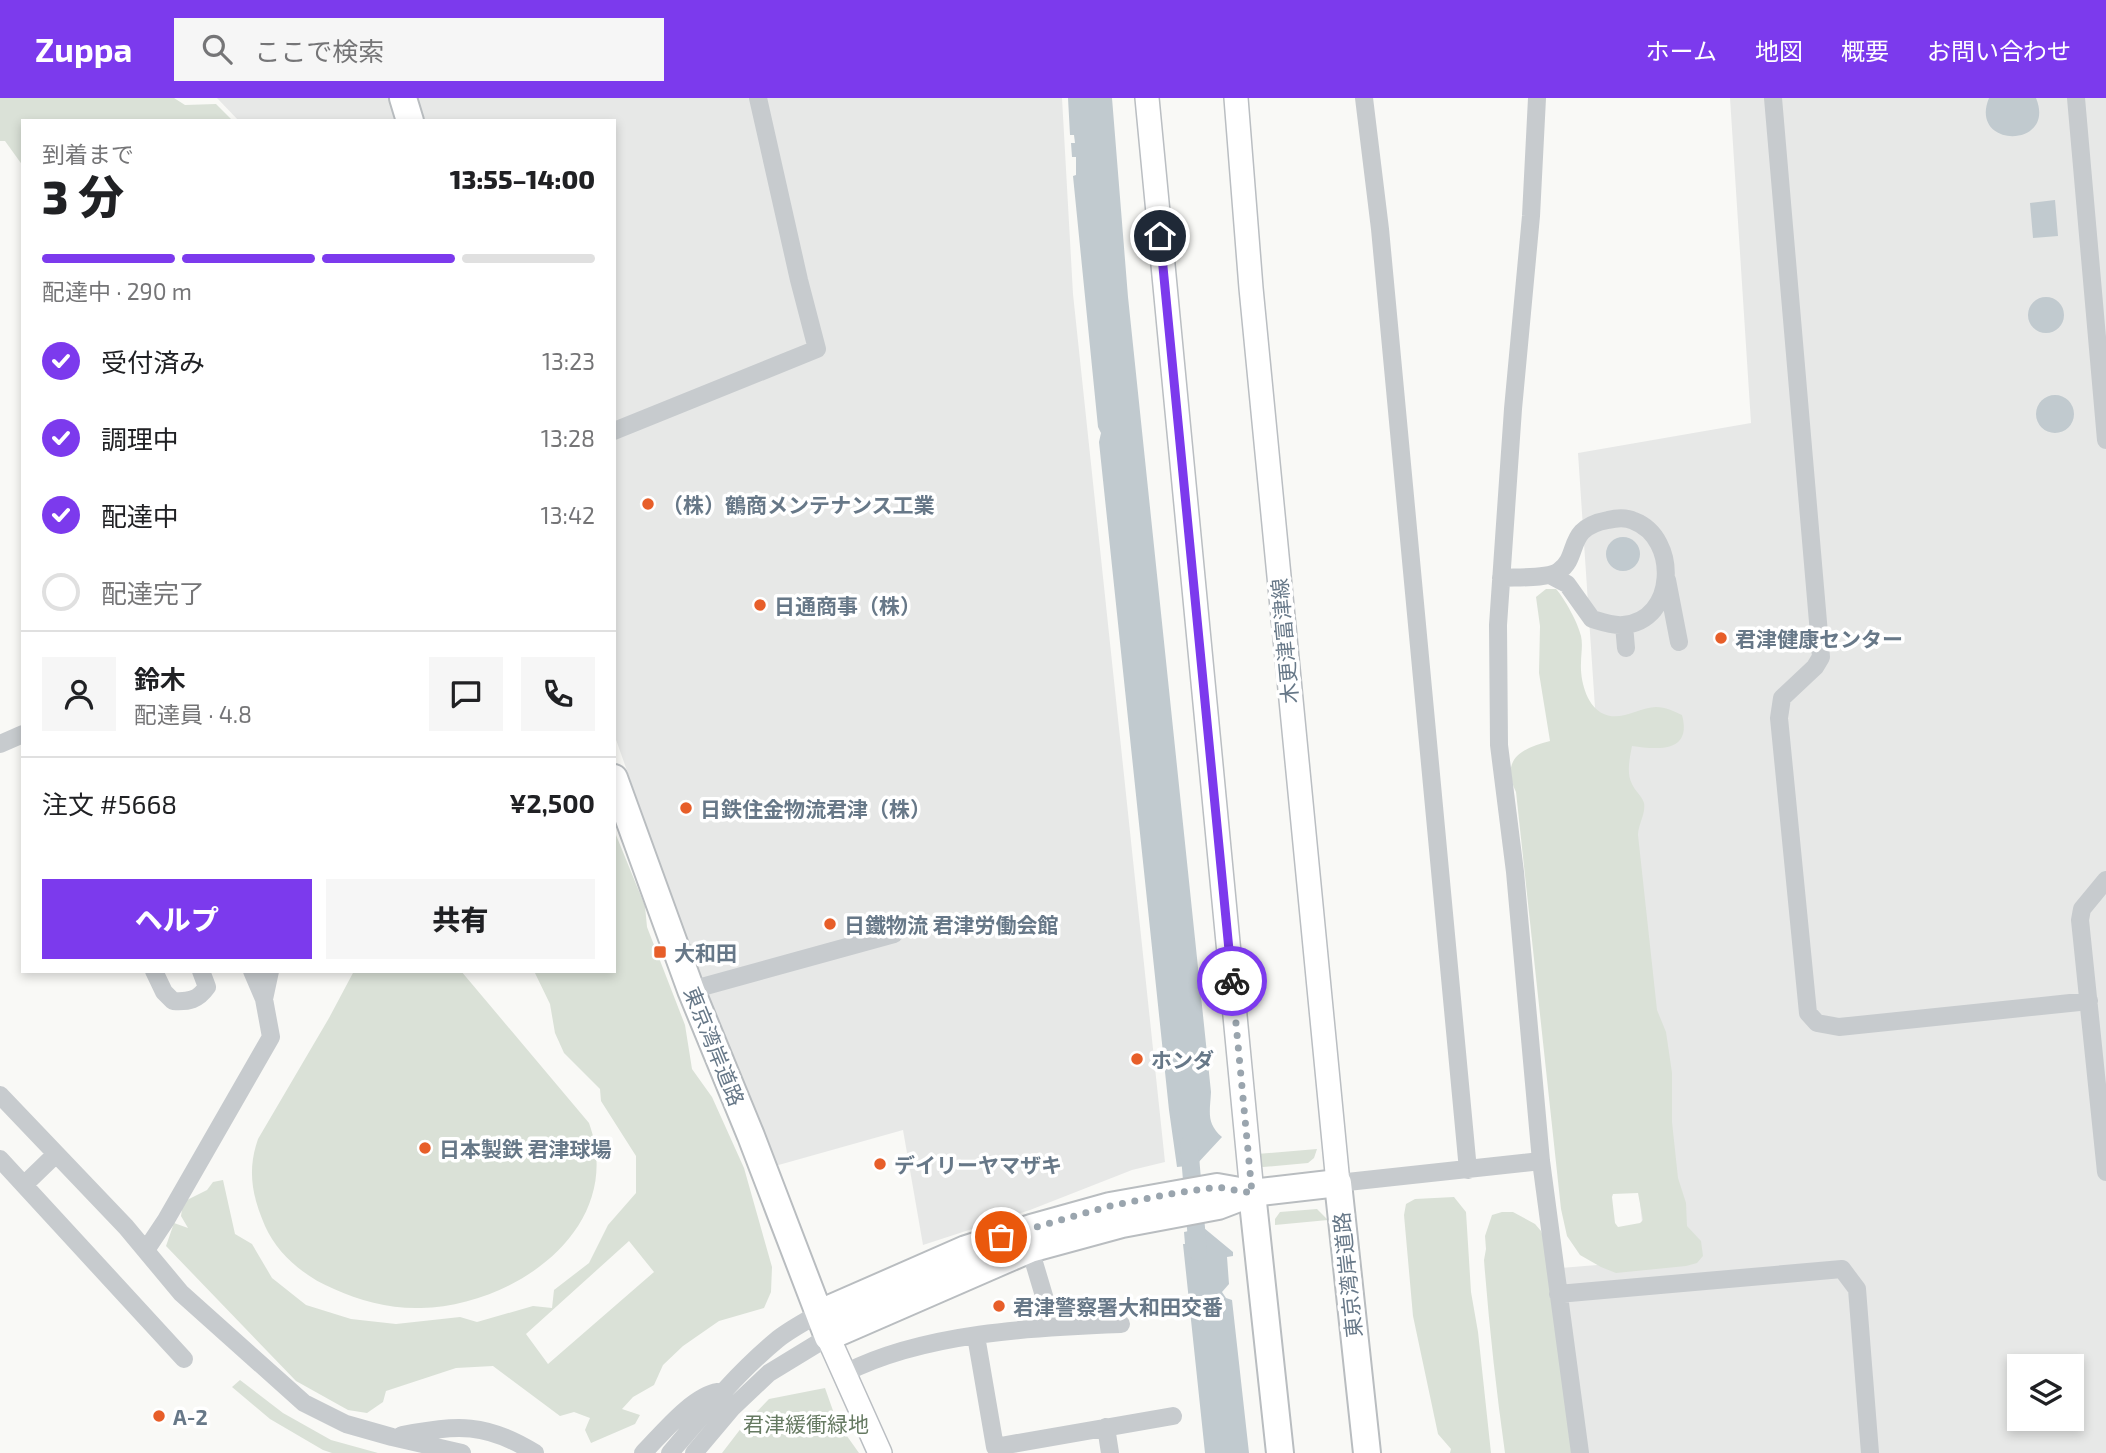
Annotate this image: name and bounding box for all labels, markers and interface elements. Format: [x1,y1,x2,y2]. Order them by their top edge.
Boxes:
search box [174,18,664,81]
text: Zuppa [35,29,132,69]
icon: search [198,30,236,68]
text: ここで検索 [254,35,384,66]
text: ホーム [1646,36,1717,65]
text: 地図 [1755,36,1803,65]
text: 概要 [1841,36,1889,65]
text: お問い合わせ [1927,36,2071,65]
text: 到着まで [42,140,134,168]
text: 13:55–14:00 [450,163,595,194]
text: 3 分 [42,168,124,223]
pin [1130,206,1190,266]
icon: home [1141,217,1179,255]
text: 配達中 · 290 m [42,277,192,305]
icon: check [42,342,80,380]
text: 受付済み [101,346,205,377]
text: 13:23 [542,347,595,375]
icon: check [42,419,80,457]
text: 調理中 [101,423,179,454]
text: 13:28 [541,424,595,452]
place label: （株）鶴商メンテナンス工業 [662,492,935,517]
icon: check [42,496,80,534]
marker: （株）鶴商メンテナンス工業 [640,496,656,512]
text: 配達中 [101,500,179,531]
text: 13:42 [541,501,595,529]
text: 配達完了 [101,577,205,608]
street label: 木更津富津線 [1266,577,1302,705]
place label: 日通商事（株） [774,593,921,618]
marker: 日通商事（株） [752,597,768,613]
place label: 君津健康センター [1735,626,1903,651]
marker: 君津健康センター [1713,630,1729,646]
button: person [42,657,116,731]
button: chat [429,657,503,731]
button: phone [521,657,595,731]
text: 鈴木 [134,663,186,694]
text: 配達員 · 4.8 [134,700,252,728]
text: ¥2,500 [509,787,595,818]
text: 注文 #5668 [42,788,177,819]
place label: 日鉄住金物流君津（株） [700,796,931,821]
marker: 日鉄住金物流君津（株） [678,800,694,816]
button: ヘルプ [42,879,312,959]
button: 共有 [326,879,595,959]
place label: 日鐵物流 君津労働会館 [844,912,1059,937]
marker: 日鐵物流 君津労働会館 [822,916,838,932]
place label: 大和田 [674,940,737,965]
marker: 大和田 [652,944,668,960]
courier [1197,946,1267,1016]
icon: bike [1213,962,1251,1000]
street label: 東京湾岸道路 [680,983,750,1109]
place label: ホンダ [1151,1047,1214,1072]
marker: ホンダ [1129,1051,1145,1067]
place label: 日本製鉄 君津球場 [439,1136,612,1161]
marker: 日本製鉄 君津球場 [417,1140,433,1156]
place label: デイリーヤマザキ [894,1152,1062,1177]
marker: デイリーヤマザキ [872,1156,888,1172]
pin [971,1207,1031,1267]
street label: 東京湾岸道路 [1328,1211,1366,1339]
icon: bag [982,1218,1020,1256]
place label: 君津警察署大和田交番 [1013,1294,1223,1319]
marker: 君津警察署大和田交番 [991,1298,1007,1314]
map controls [2007,1354,2084,1431]
button: layers [2007,1354,2084,1431]
place label: A-2 [173,1404,208,1429]
marker: A-2 [151,1408,167,1424]
park label: 君津緩衝緑地 [743,1411,869,1436]

